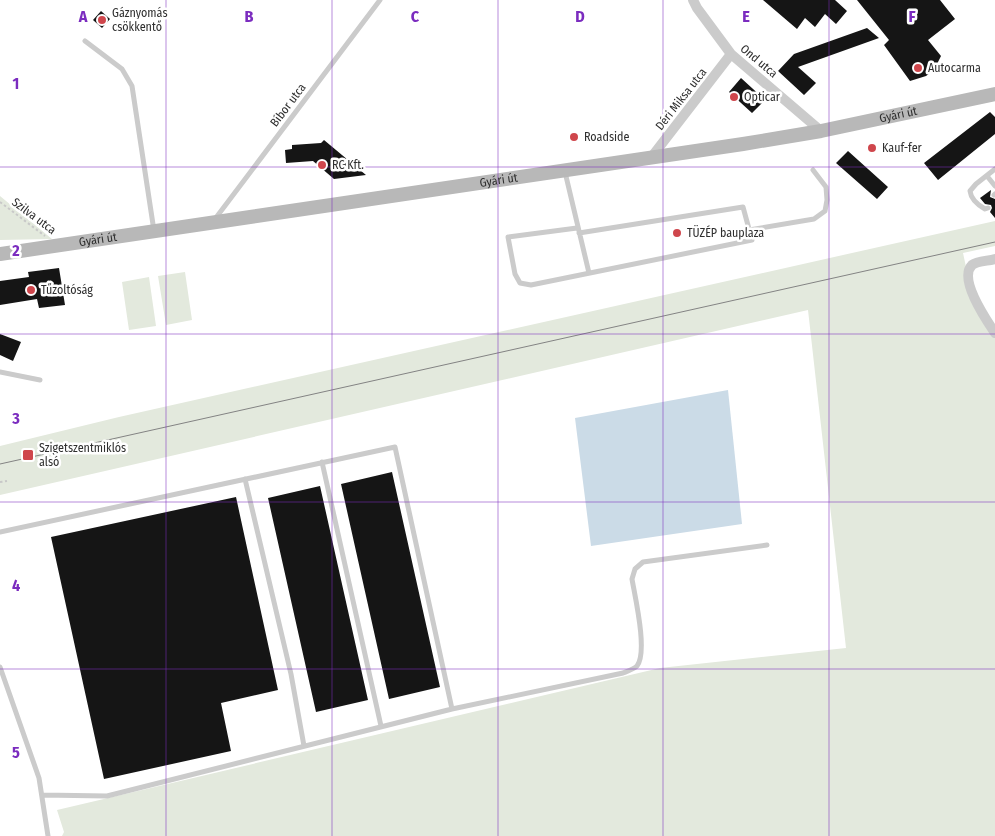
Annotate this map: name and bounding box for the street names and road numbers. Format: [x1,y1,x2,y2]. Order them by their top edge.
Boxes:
street label: Ond utca [738,41,780,81]
street label: Déri Miksa utca [652,65,710,133]
street label: Bíbor utca [267,81,309,129]
street label: Gyári út [878,104,918,125]
street label: Gyári út [479,170,519,190]
street label: Szilva utca [9,195,59,237]
street label: Gyári út [78,230,118,249]

